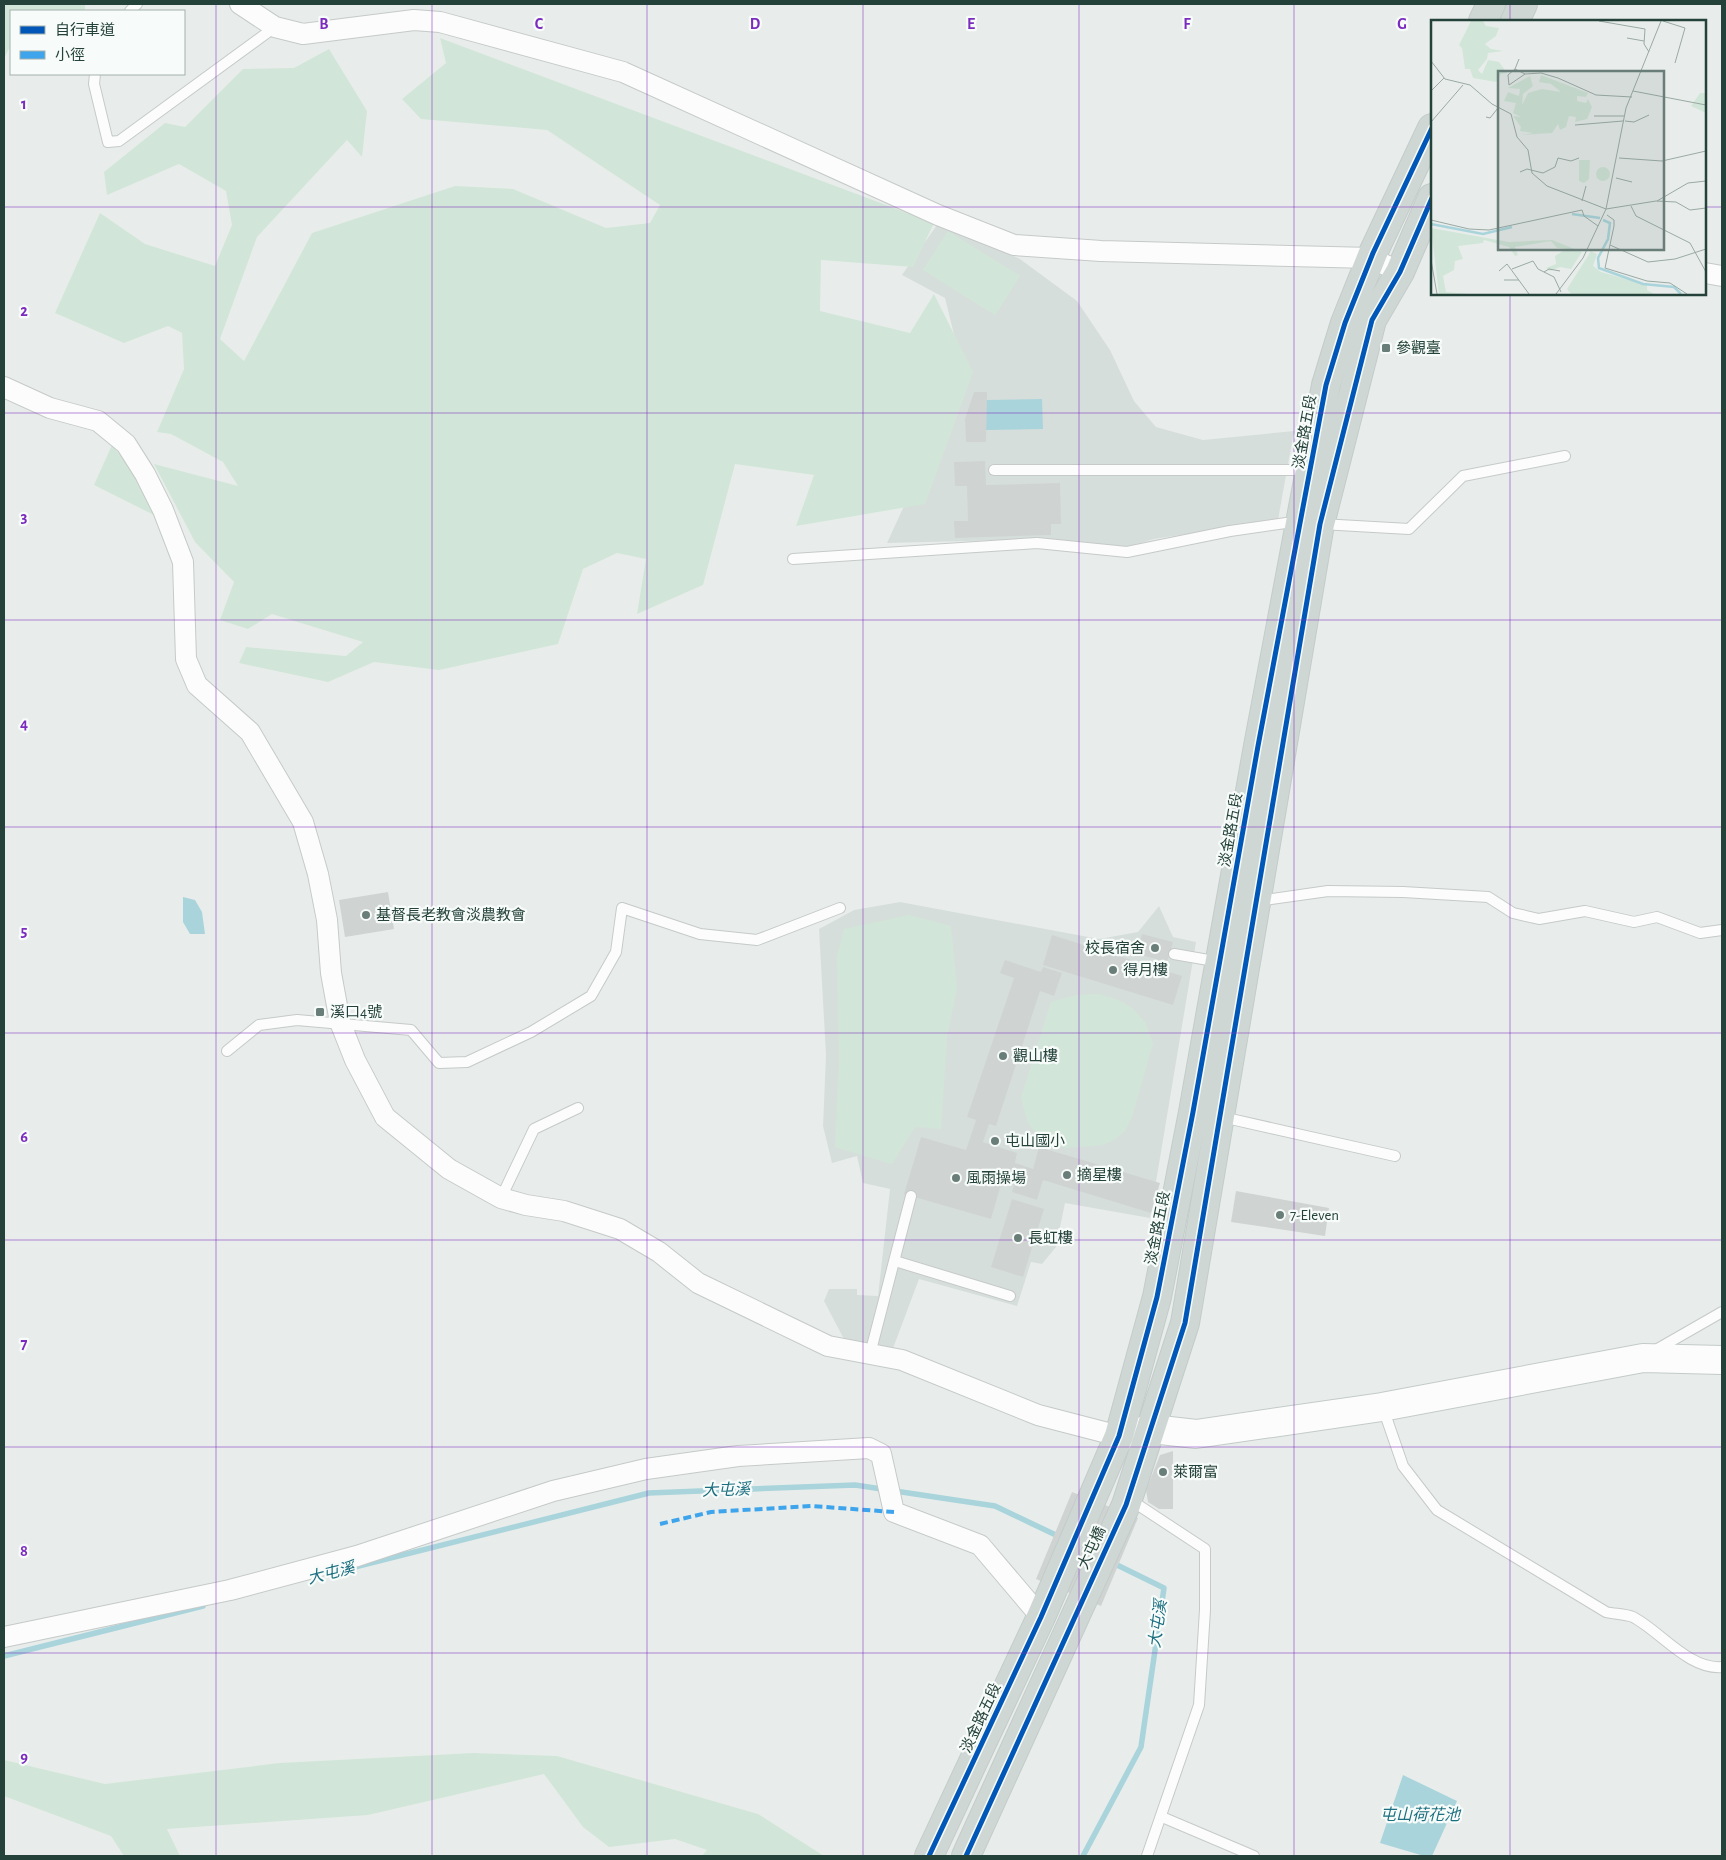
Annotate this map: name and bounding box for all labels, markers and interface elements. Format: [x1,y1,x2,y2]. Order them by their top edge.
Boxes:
legend [10,10,185,75]
text: B [319,16,329,32]
text: C [535,16,544,32]
text: D [750,16,761,32]
text: E [967,16,975,32]
text: F [1183,16,1191,32]
text: G [1397,16,1407,32]
inset map [1431,20,1706,295]
text: 自行車道 [55,22,115,38]
text: 小徑 [55,47,85,63]
text: 1 [21,96,27,112]
text: 2 [20,303,28,319]
place label: 參觀臺 [1396,340,1441,356]
marker: 參觀臺 [1380,342,1392,354]
street label: 淡金路五段 [1290,394,1319,470]
text: 3 [21,509,28,525]
text: 4 [20,716,28,732]
street label: 淡金路五段 [1216,792,1245,868]
place label: 基督長老教會淡農教會 [376,907,526,923]
marker: 基督長老教會淡農教會 [360,909,372,921]
text: 5 [21,923,28,939]
place label: 校長宿舍 [1085,939,1145,956]
marker: 校長宿舍 [1149,942,1161,954]
place label: 得月樓 [1123,962,1168,978]
marker: 得月樓 [1107,964,1119,976]
place label: 溪口4號 [330,1004,382,1020]
marker: 溪口4號 [314,1006,326,1018]
place label: 觀山樓 [1013,1048,1058,1064]
marker: 觀山樓 [997,1050,1009,1062]
text: 6 [20,1129,28,1145]
place label: 屯山國小 [1005,1133,1065,1149]
marker: 屯山國小 [989,1135,1001,1147]
place label: 摘星樓 [1077,1166,1122,1183]
marker: 摘星樓 [1061,1169,1073,1181]
place label: 風雨操場 [966,1170,1026,1186]
marker: 風雨操場 [950,1172,962,1184]
street label: 淡金路五段 [1142,1190,1173,1266]
place label: 7-Eleven [1290,1208,1339,1223]
marker: 7-Eleven [1274,1209,1286,1221]
place label: 長虹樓 [1028,1230,1073,1246]
marker: 長虹樓 [1012,1232,1024,1244]
text: 7 [21,1336,28,1352]
place label: 萊爾富 [1173,1464,1218,1480]
marker: 萊爾富 [1157,1466,1169,1478]
water label: 大屯溪 [702,1480,752,1499]
street label: 大屯橋 [1075,1524,1108,1572]
text: 8 [20,1543,28,1559]
water label: 大屯溪 [306,1558,358,1587]
water label: 大屯溪 [1146,1597,1170,1649]
street label: 淡金路五段 [957,1680,1004,1755]
text: 9 [20,1749,28,1765]
water label: 屯山荷花池 [1380,1806,1462,1823]

